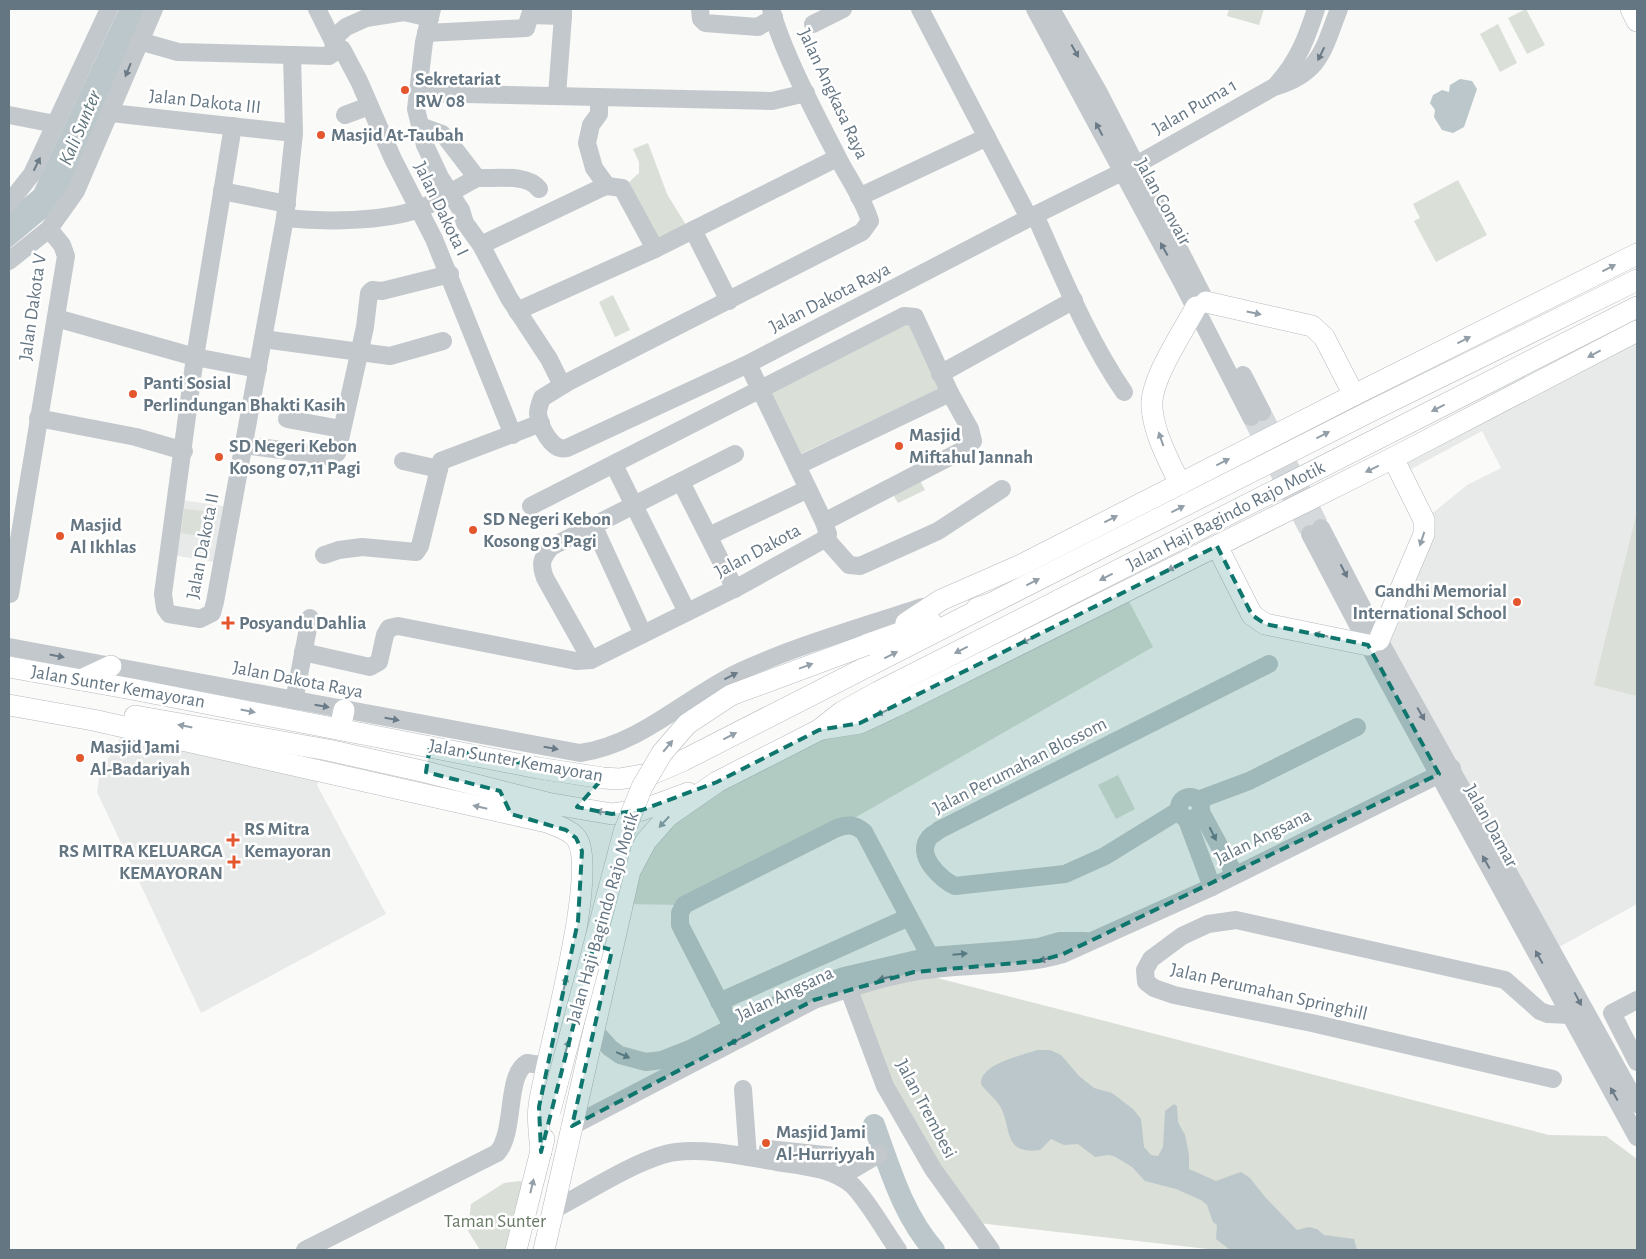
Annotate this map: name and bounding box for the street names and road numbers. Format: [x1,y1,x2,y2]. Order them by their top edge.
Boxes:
street label: Jalan Angkasa Raya [794,26,872,162]
street label: Jalan Puma 1 [1150,75,1240,139]
street label: Jalan Dakota III [148,87,262,117]
street label: Jalan Convair [1131,155,1195,249]
street label: Jalan Dakota I [410,159,472,259]
street label: Jalan Dakota V [16,252,50,362]
street label: Jalan Dakota Raya [767,259,894,337]
street label: Jalan Haji Bagindo Rajo Motik [1124,458,1328,574]
street label: Jalan Dakota II [183,491,223,601]
street label: Jalan Dakota [712,520,804,581]
street label: Jalan Dakota Raya [231,658,365,702]
street label: Jalan Sunter Kemayoran [29,662,207,712]
street label: Jalan Perumahan Blossom [930,714,1110,818]
street label: Jalan Sunter Kemayoran [427,736,605,786]
street label: Jalan Damar [1461,781,1521,871]
street label: Jalan Angsana [1212,805,1314,868]
street label: Jalan Haji Bagindo Rajo Motik [564,810,642,1026]
street label: Jalan Perumahan Springhill [1169,960,1369,1024]
street label: Jalan Angsana [734,963,837,1025]
street label: Jalan Trembesi [892,1056,960,1162]

